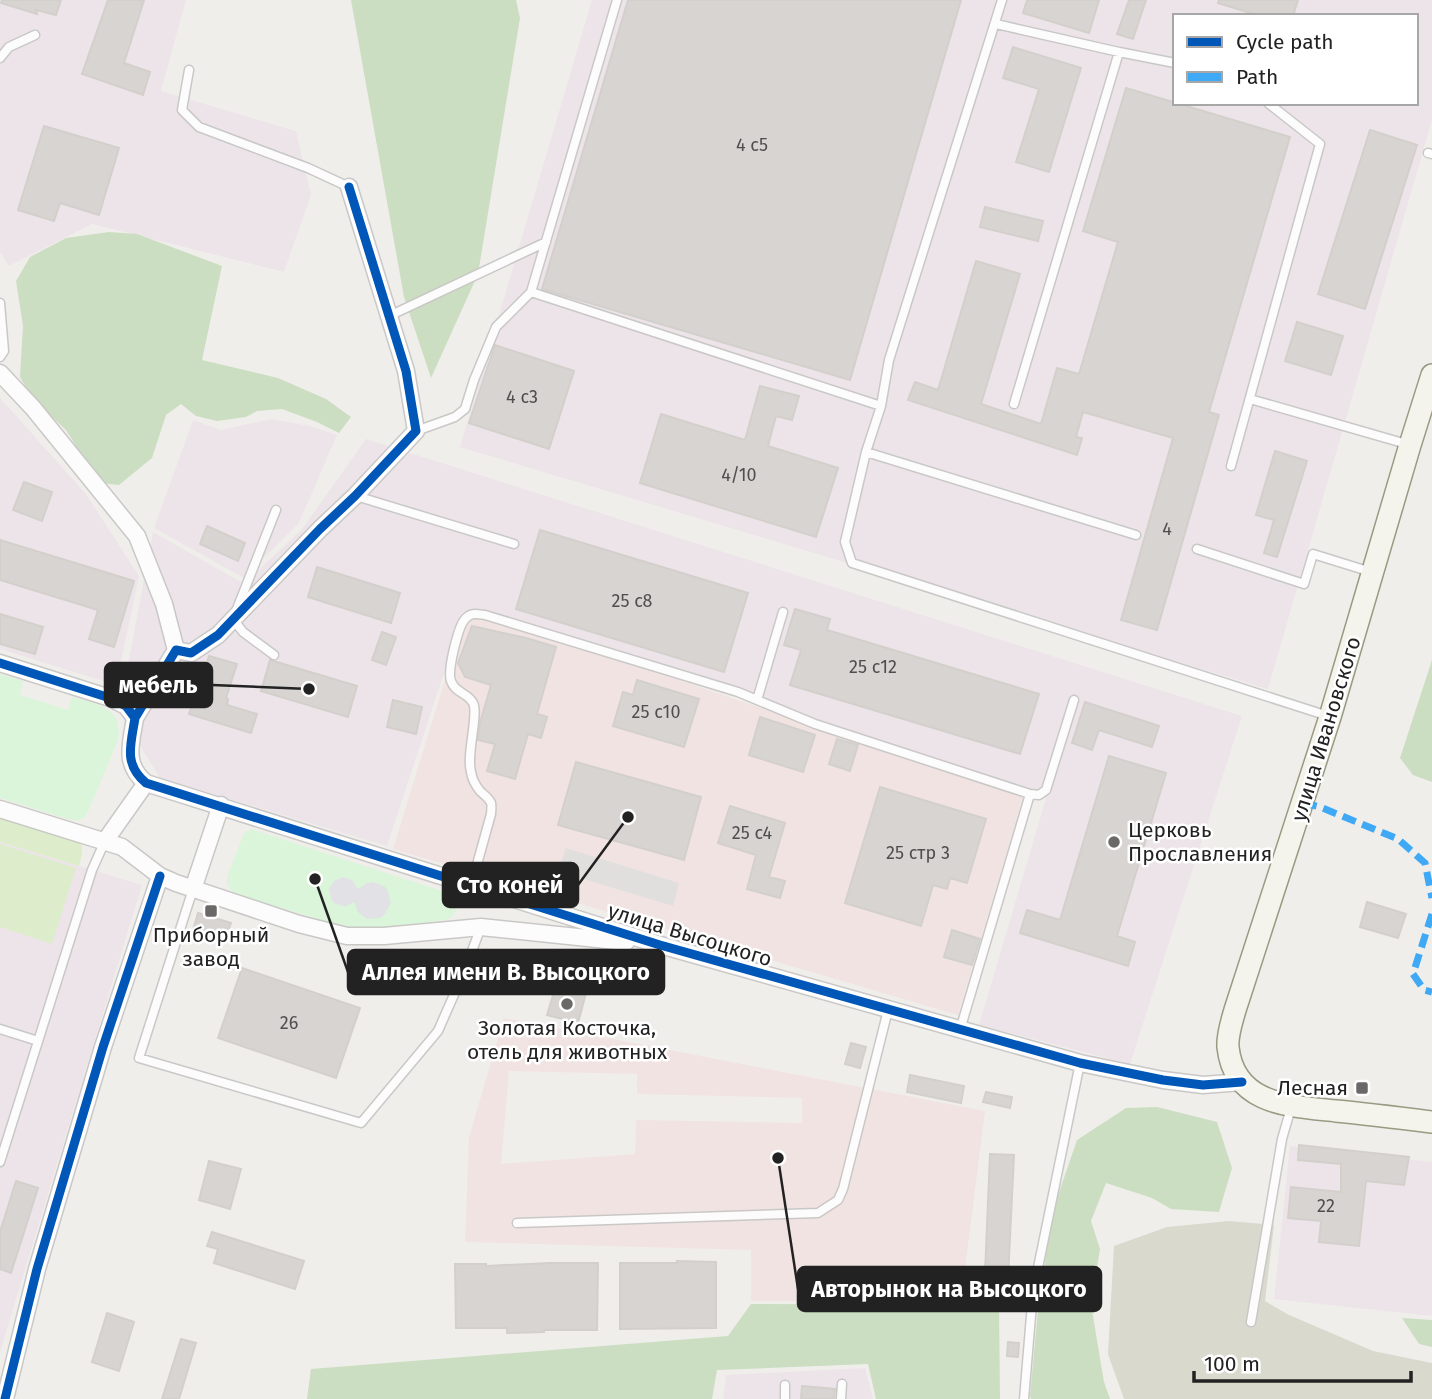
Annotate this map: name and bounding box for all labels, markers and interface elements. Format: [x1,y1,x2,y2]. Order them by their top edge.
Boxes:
legend [1173,14,1418,105]
text: Cycle path [1236,29,1334,55]
text: Path [1236,64,1278,90]
house number: 4 с5 [736,134,768,156]
house number: 4 с3 [506,386,538,408]
house number: 4/10 [721,464,757,486]
house number: 4 [1162,518,1172,540]
house number: 25 с8 [611,590,653,612]
street label: улица Ивановского [1286,634,1366,824]
house number: 25 с12 [849,656,897,678]
callout: мебель [105,663,212,707]
text: мебель [119,671,197,699]
house number: 25 с10 [632,701,680,723]
place label: Церковь Прославления [1128,817,1272,867]
house number: 25 с4 [732,822,773,844]
marker: Церковь Прославления [1106,834,1122,850]
house number: 25 стр 3 [886,842,950,864]
callout: Сто коней [443,863,578,907]
text: Сто коней [457,871,563,899]
street label: улица Высоцкого [605,898,775,972]
marker: Приборный завод [203,903,219,919]
place label: Приборный завод [153,922,269,972]
callout: Аллея имени В. Высоцкого [348,950,664,994]
text: Аллея имени В. Высоцкого [361,958,650,986]
marker: Золотая Косточка, отель для животных [559,996,575,1012]
house number: 26 [280,1012,298,1034]
place label: Золотая Косточка, отель для животных [467,1015,668,1065]
place label: Лесная [1277,1075,1348,1101]
marker: Лесная [1354,1080,1370,1096]
house number: 22 [1317,1195,1335,1217]
callout: Авторынок на Высоцкого [798,1267,1101,1311]
text: Авторынок на Высоцкого [810,1275,1087,1303]
scale bar [1194,1340,1411,1384]
text: 100 m [1204,1351,1260,1377]

